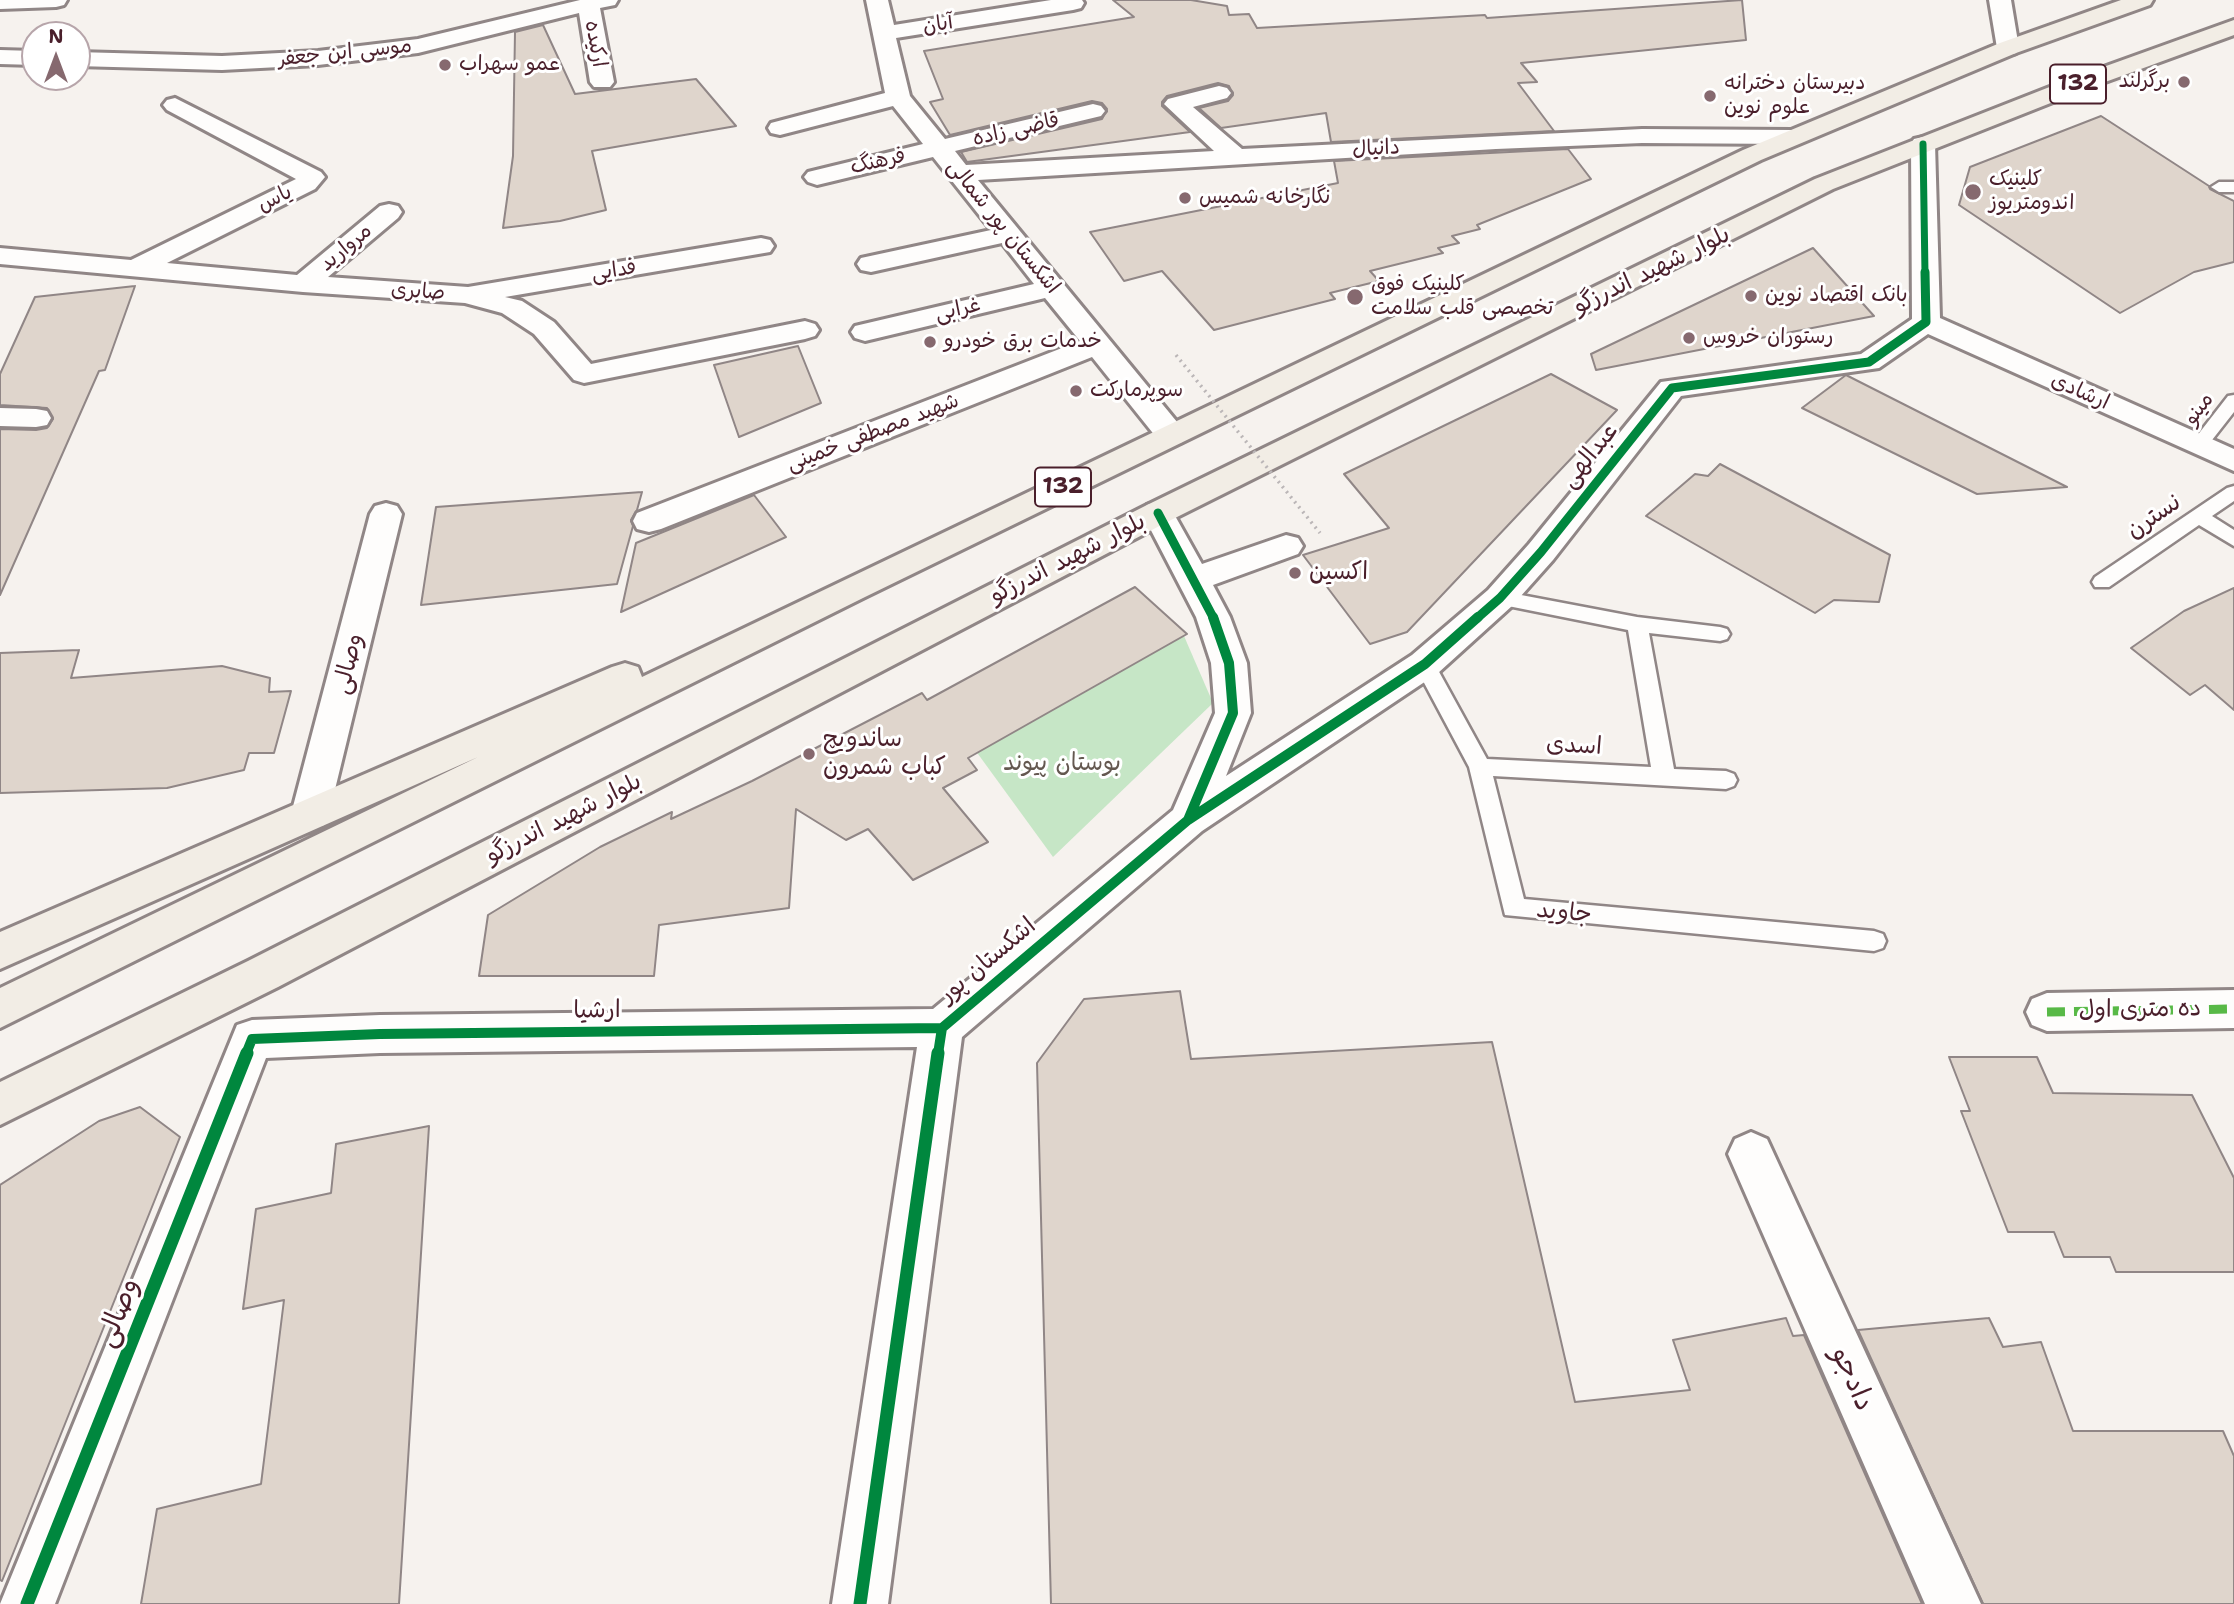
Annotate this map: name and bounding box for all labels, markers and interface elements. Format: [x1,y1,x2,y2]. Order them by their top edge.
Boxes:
street label: آبان [921,10,955,40]
street label: ارکیده [578,19,612,69]
north arrow [21,21,91,91]
text: N [48,24,64,49]
street label: موسی ابن جعفر [277,33,413,73]
place label: عمو سهراب [459,52,560,78]
marker: عمو سهراب [437,57,453,73]
road number: 132 [2050,64,2106,104]
place label: برگرلند [2118,69,2170,95]
place label: دبیرستان دخترانه علوم نوین [1724,71,1865,121]
marker: برگرلند [2176,74,2192,90]
marker: دبیرستان دخترانه علوم نوین [1702,88,1718,104]
street label: قاضی زاده [970,108,1062,152]
street label: دانیال [1351,135,1401,163]
street label: فرهنگ [848,143,908,181]
street label: اشکستان پور شمالی [941,155,1065,299]
place label: کلینیک اندومتریوز [1989,167,2074,217]
street label: یاس [254,180,296,218]
marker: کلینیک اندومتریوز [1963,182,1983,202]
place label: نگارخانه شمیس [1199,185,1330,211]
marker: نگارخانه شمیس [1177,190,1193,206]
street label: مروارید [315,219,377,277]
street label: بلوار شهید اندرزگو [1569,221,1735,321]
street label: فدایی [590,255,638,287]
place label: کلینیک فوق تخصصی قلب سلامت [1371,272,1553,322]
street label: صابری [390,278,446,306]
place label: بانک اقتصاد نوین [1765,283,1908,309]
marker: کلینیک فوق تخصصی قلب سلامت [1345,287,1365,307]
marker: بانک اقتصاد نوین [1743,288,1759,304]
street label: غرابی [933,293,983,327]
place label: رستوران خروس [1703,325,1834,351]
place label: خدمات برق خودرو [944,329,1102,355]
marker: رستوران خروس [1681,330,1697,346]
marker: خدمات برق خودرو [922,334,938,350]
street label: ارشادی [2047,368,2113,416]
place label: سوپرمارکت [1090,378,1183,404]
marker: سوپرمارکت [1068,383,1084,399]
street label: مینو [2179,388,2219,430]
street label: شهید مصطفی خمینی [783,389,963,477]
street label: عبدالهی [1555,418,1625,494]
road number: 132 [1035,467,1091,506]
street label: نسترن [2121,488,2187,546]
street label: بلوار شهید اندرزگو [985,507,1151,611]
place label: اکسین [1309,559,1368,587]
marker: اکسین [1287,565,1303,581]
street label: وصالی [328,631,370,697]
place label: ساندویچ کباب شمرون [823,726,946,782]
street label: اسدی [1545,730,1603,762]
marker: ساندویچ کباب شمرون [801,746,817,762]
park label: بوستان پیوند [1003,750,1121,778]
street label: بلوار شهید اندرزگو [481,767,647,871]
street label: جاوید [1535,896,1593,930]
street label: اشکستان پور [934,912,1042,1010]
street label: ده متری اول [2078,995,2202,1025]
street label: ارشیا [573,996,621,1026]
street label: وصالی [90,1273,148,1353]
street label: دادجو [1823,1342,1881,1416]

